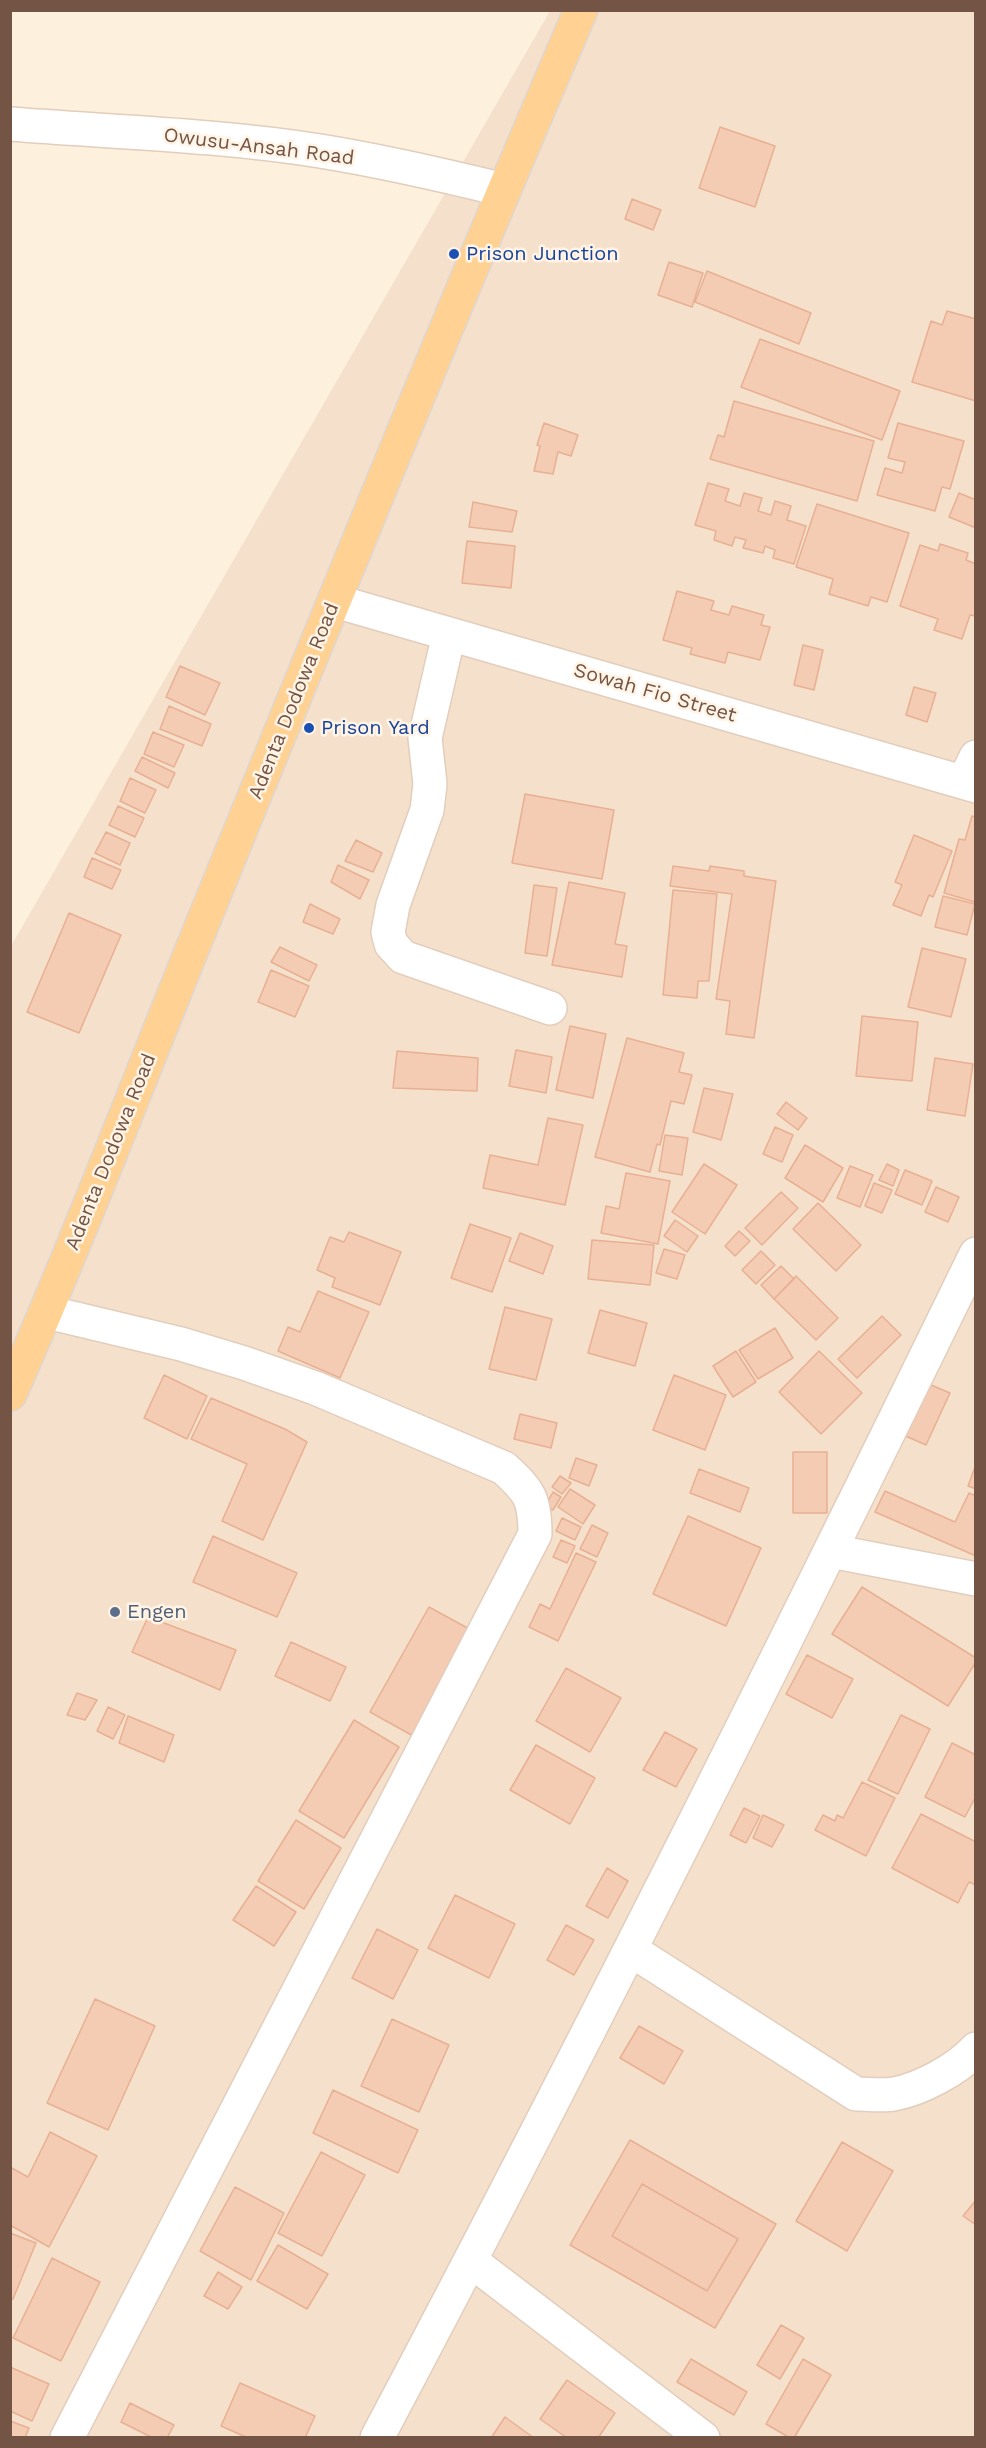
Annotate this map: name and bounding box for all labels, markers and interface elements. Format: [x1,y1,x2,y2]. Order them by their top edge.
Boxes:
street label: Owusu-Ansah Road [162,123,356,171]
place label: Prison Junction [466,242,619,266]
marker: Prison Junction [447,247,461,261]
street label: Adenta Dodowa Road [244,599,344,803]
street label: Sowah Fio Street [571,658,739,728]
place label: Prison Yard [321,716,430,740]
marker: Prison Yard [302,721,316,735]
street label: Adenta Dodowa Road [61,1050,161,1254]
place label: Engen [127,1600,187,1624]
marker: Engen [108,1605,122,1619]

